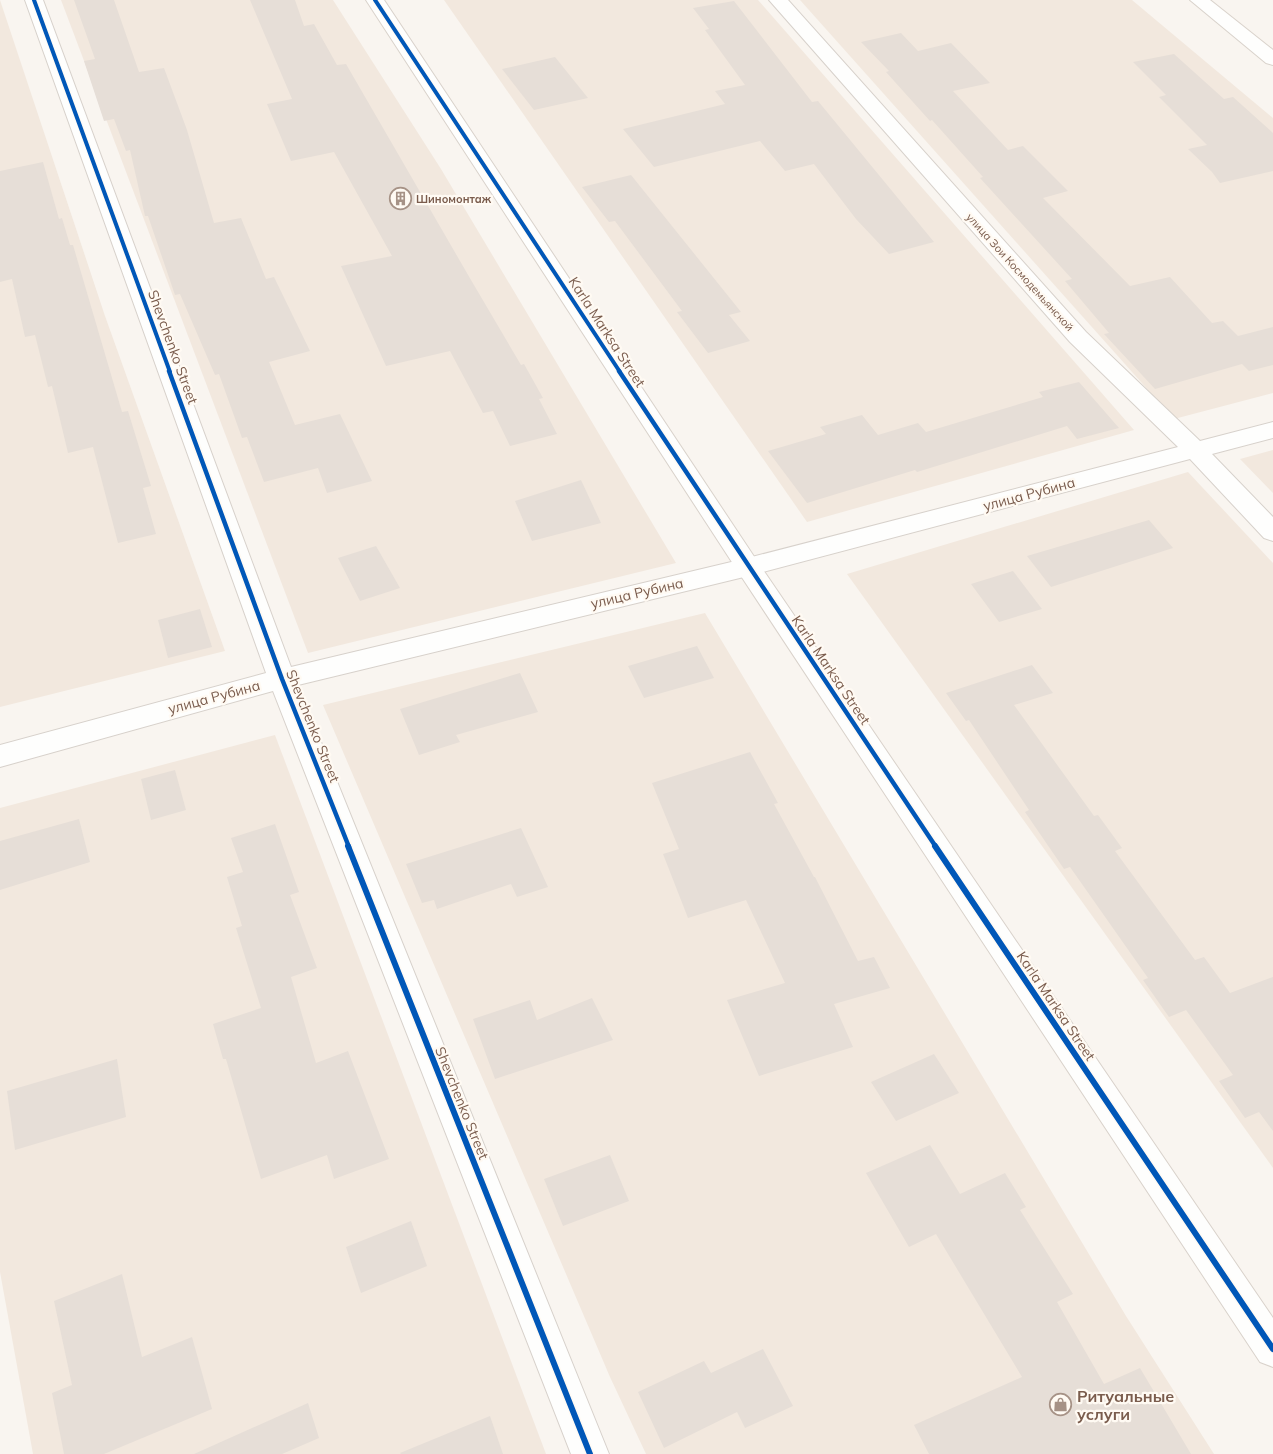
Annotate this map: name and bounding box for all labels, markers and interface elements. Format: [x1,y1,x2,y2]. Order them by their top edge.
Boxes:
building icon: Шиномонтаж [388,187,412,211]
place label: Шиномонтаж [416,192,492,206]
street label: улица Зои Космодемьянской [963,210,1077,334]
street label: Karla Marksa Street [565,273,649,391]
street label: Shevchenko Street [144,287,202,407]
street label: улица Рубина [981,473,1077,515]
street label: улица Рубина [589,574,685,612]
street label: Karla Marksa Street [788,612,874,728]
street label: Shevchenko Street [282,667,344,785]
street label: улица Рубина [166,676,262,718]
street label: Karla Marksa Street [1013,948,1099,1064]
street label: Shevchenko Street [431,1044,493,1162]
place label: Ритуальные услуги [1077,1386,1174,1424]
shop icon: Ритуальные услуги [1049,1393,1073,1417]

